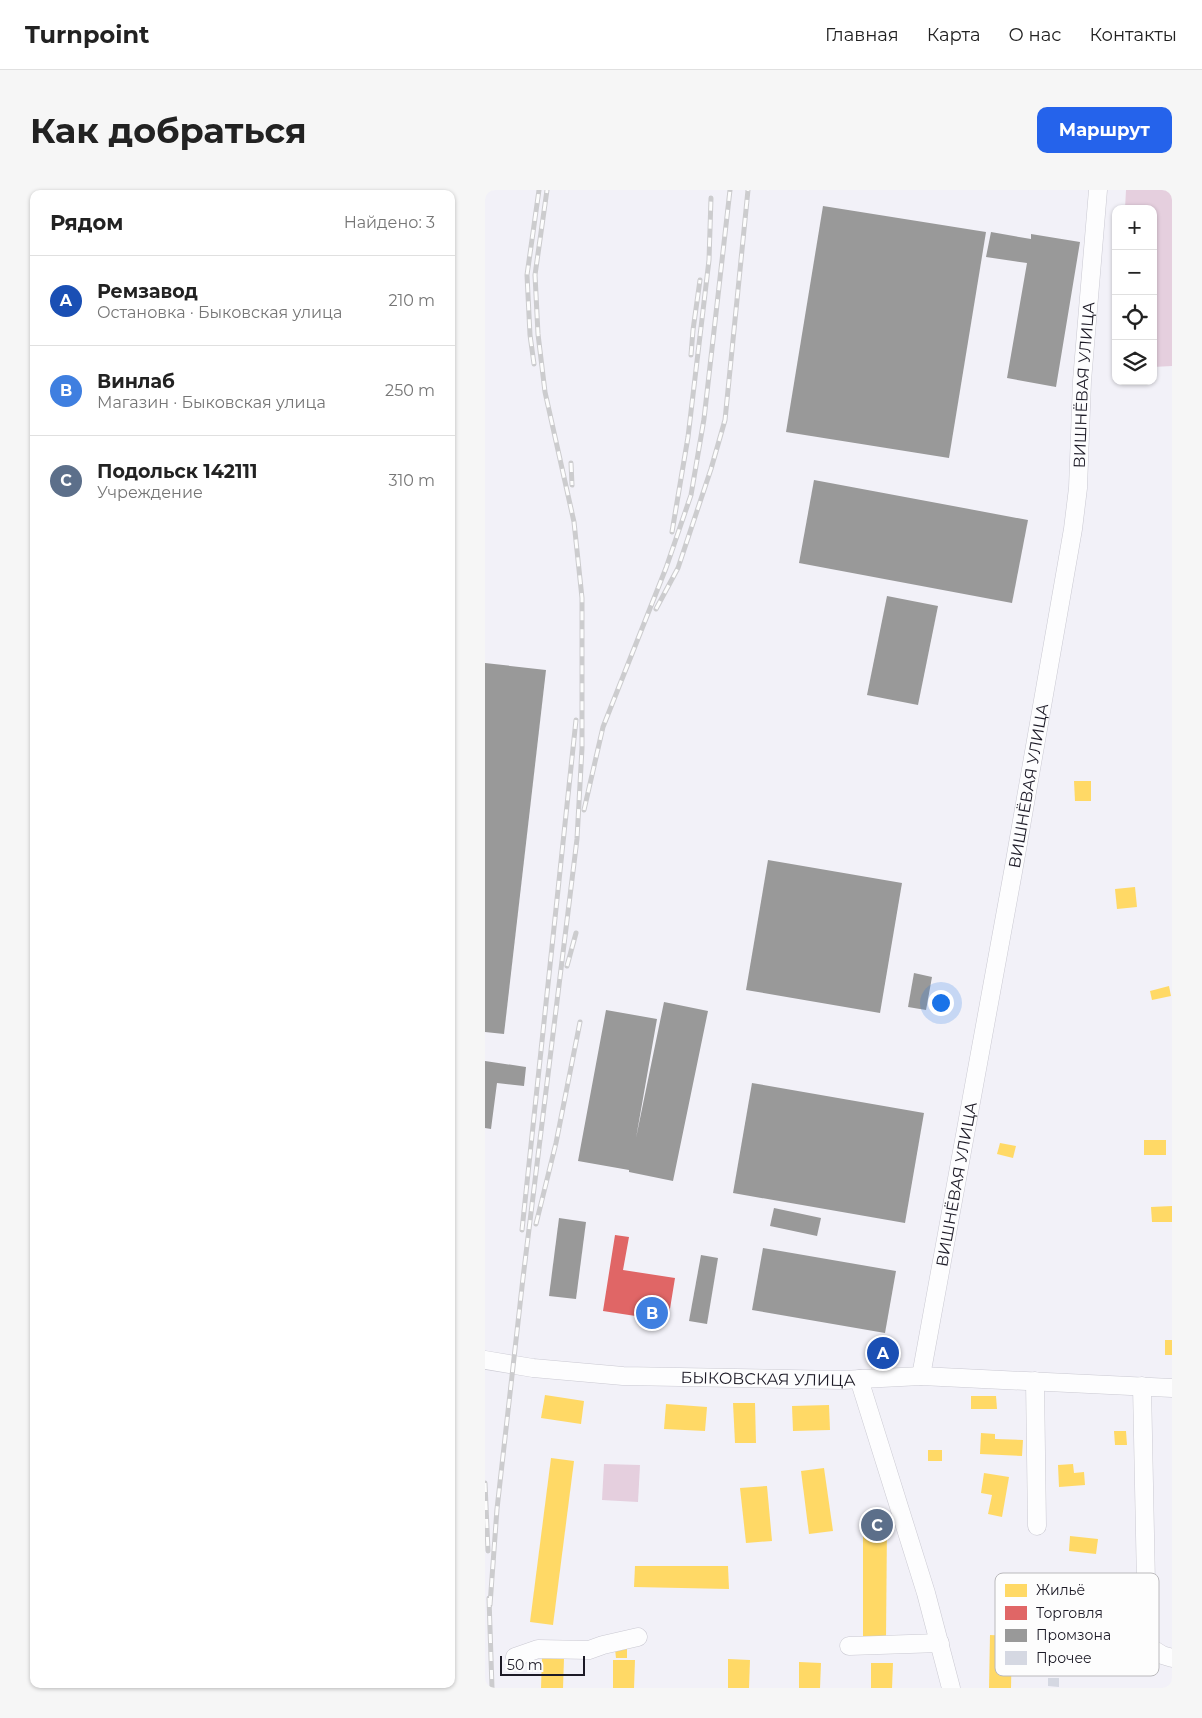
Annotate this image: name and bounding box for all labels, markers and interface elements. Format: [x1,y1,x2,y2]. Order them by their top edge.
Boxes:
text: Turnpoint [25,20,149,49]
text: Главная [825,24,899,46]
text: Карта [927,24,981,46]
text: О нас [1009,24,1061,46]
text: Контакты [1089,24,1177,46]
button: Маршрут [1037,107,1172,153]
text: Как добраться [30,109,307,152]
map controls [1112,205,1157,385]
button: + [1112,205,1157,250]
text: Рядом [50,210,123,235]
text: Найдено: 3 [344,213,435,232]
button: − [1112,250,1157,295]
text: Ремзавод [97,280,198,303]
text: A [60,291,72,310]
text: 210 m [388,291,435,310]
button: locate [1112,295,1157,340]
street label: ВИШНЁВАЯ УЛИЦА [1069,301,1098,469]
text: Остановка · Быковская улица [97,303,342,322]
button: layers [1112,340,1157,385]
text: Винлаб [97,370,175,393]
text: B [60,381,72,400]
text: 250 m [385,381,435,400]
text: Магазин · Быковская улица [97,393,326,412]
text: Подольск 142111 [97,460,257,483]
text: C [60,471,72,490]
text: 310 m [388,471,435,490]
text: Учреждение [97,483,203,502]
street label: ВИШНЁВАЯ УЛИЦА [1004,702,1052,870]
your location [928,990,954,1016]
street label: ВИШНЁВАЯ УЛИЦА [932,1100,980,1268]
pin: B [636,1294,668,1332]
pin: A [867,1334,899,1372]
street label: БЫКОВСКАЯ УЛИЦА [680,1368,856,1390]
pin: C [861,1506,893,1544]
legend [995,1573,1159,1676]
text: Жильё [1036,1581,1085,1599]
text: Торговля [1036,1604,1103,1622]
text: Промзона [1036,1626,1111,1644]
text: Прочее [1036,1649,1092,1667]
scale bar [500,1653,585,1676]
text: 50 m [507,1656,543,1674]

